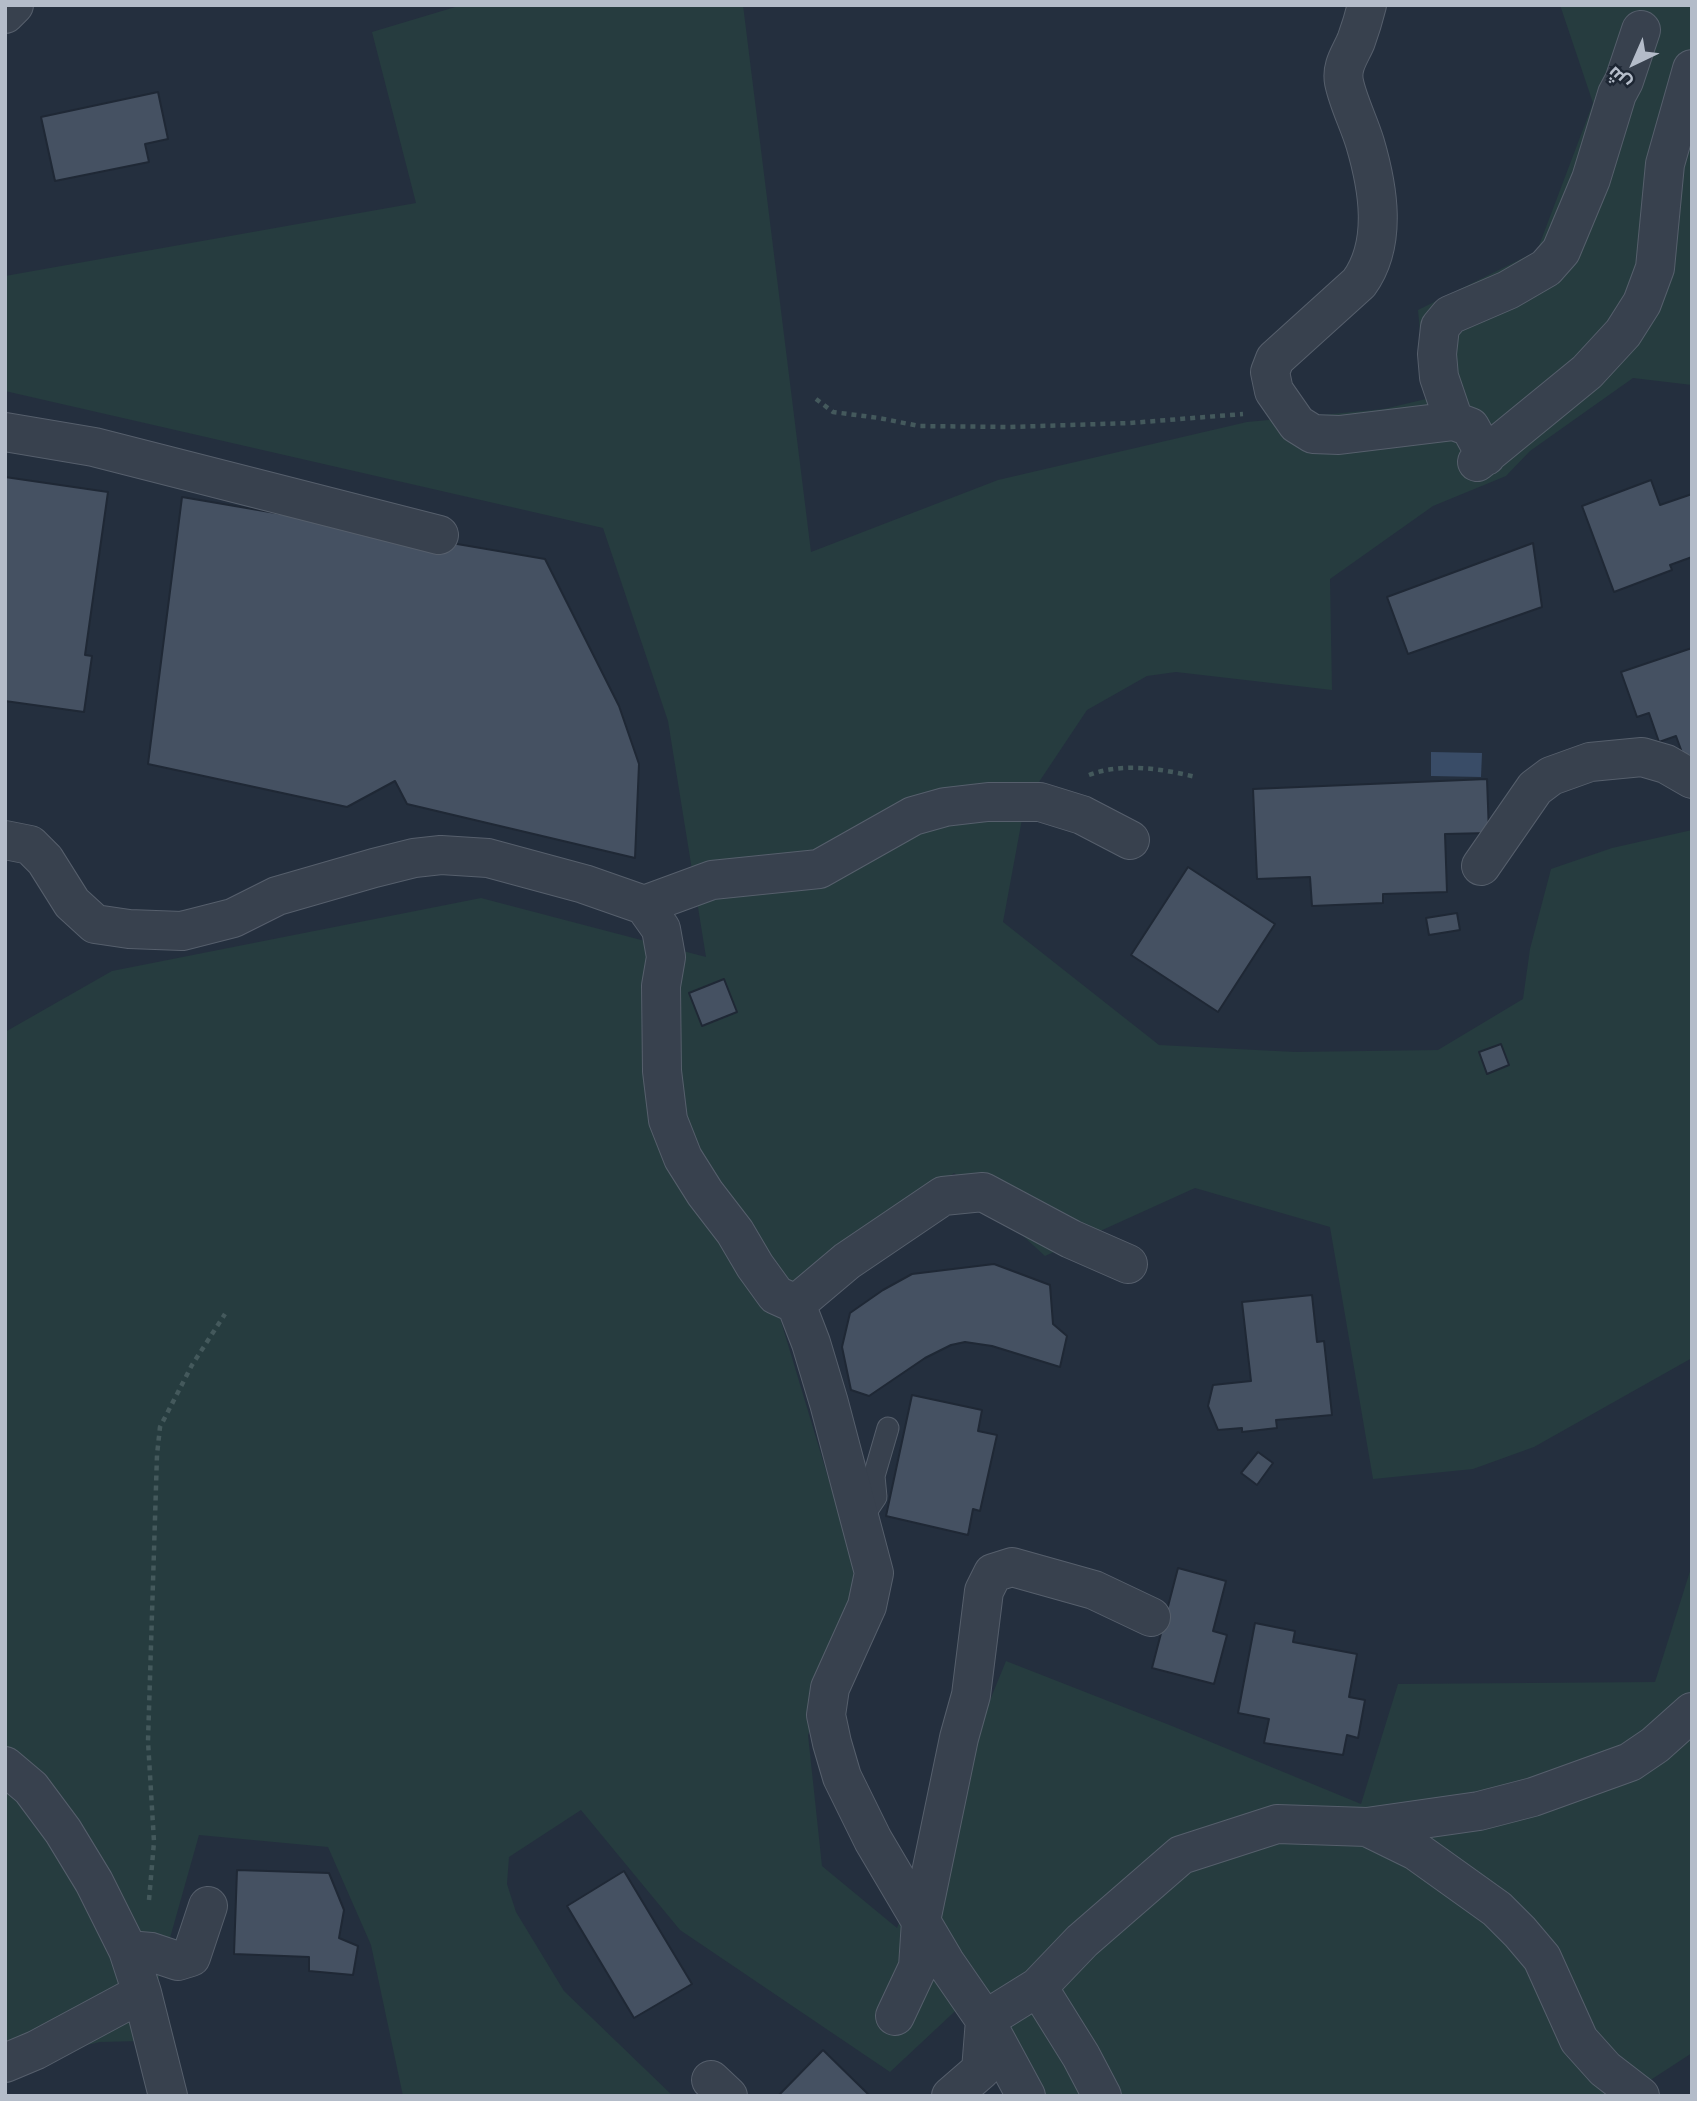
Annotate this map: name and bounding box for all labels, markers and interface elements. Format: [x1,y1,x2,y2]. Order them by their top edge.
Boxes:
north arrow [1599,28,1669,98]
text: ش [1602,62,1636,95]

